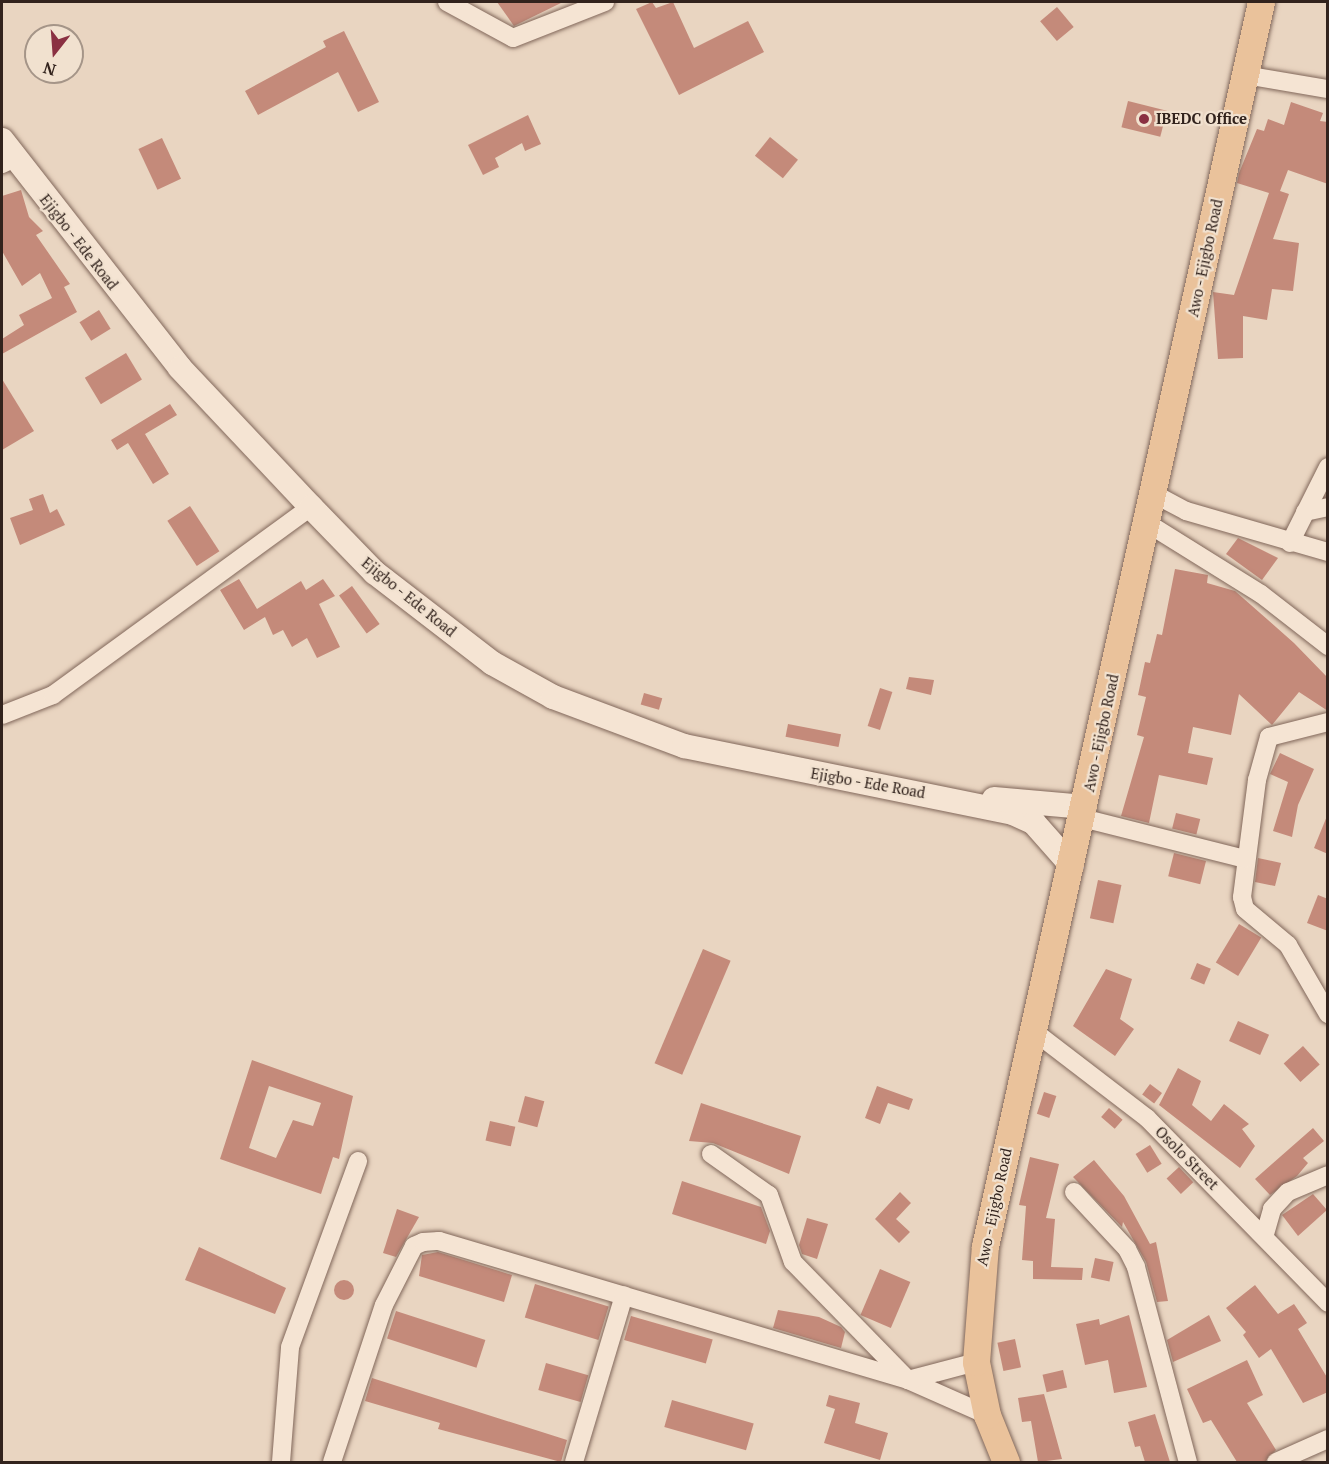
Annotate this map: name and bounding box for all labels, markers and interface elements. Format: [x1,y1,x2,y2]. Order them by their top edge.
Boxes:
north arrow [24,24,84,84]
text: N [40,57,58,82]
place label: IBEDC Office [1156,110,1247,128]
marker: IBEDC Office [1137,112,1151,126]
street label: Ejigbo - Ede Road [36,190,122,294]
street label: Awo - Ejigbo Road [1184,197,1226,319]
street label: Ejigbo - Ede Road [358,553,460,641]
street label: Awo - Ejigbo Road [1080,672,1122,794]
street label: Ejigbo - Ede Road [809,764,927,802]
street label: Osolo Street [1152,1123,1222,1193]
street label: Awo - Ejigbo Road [973,1146,1015,1268]

